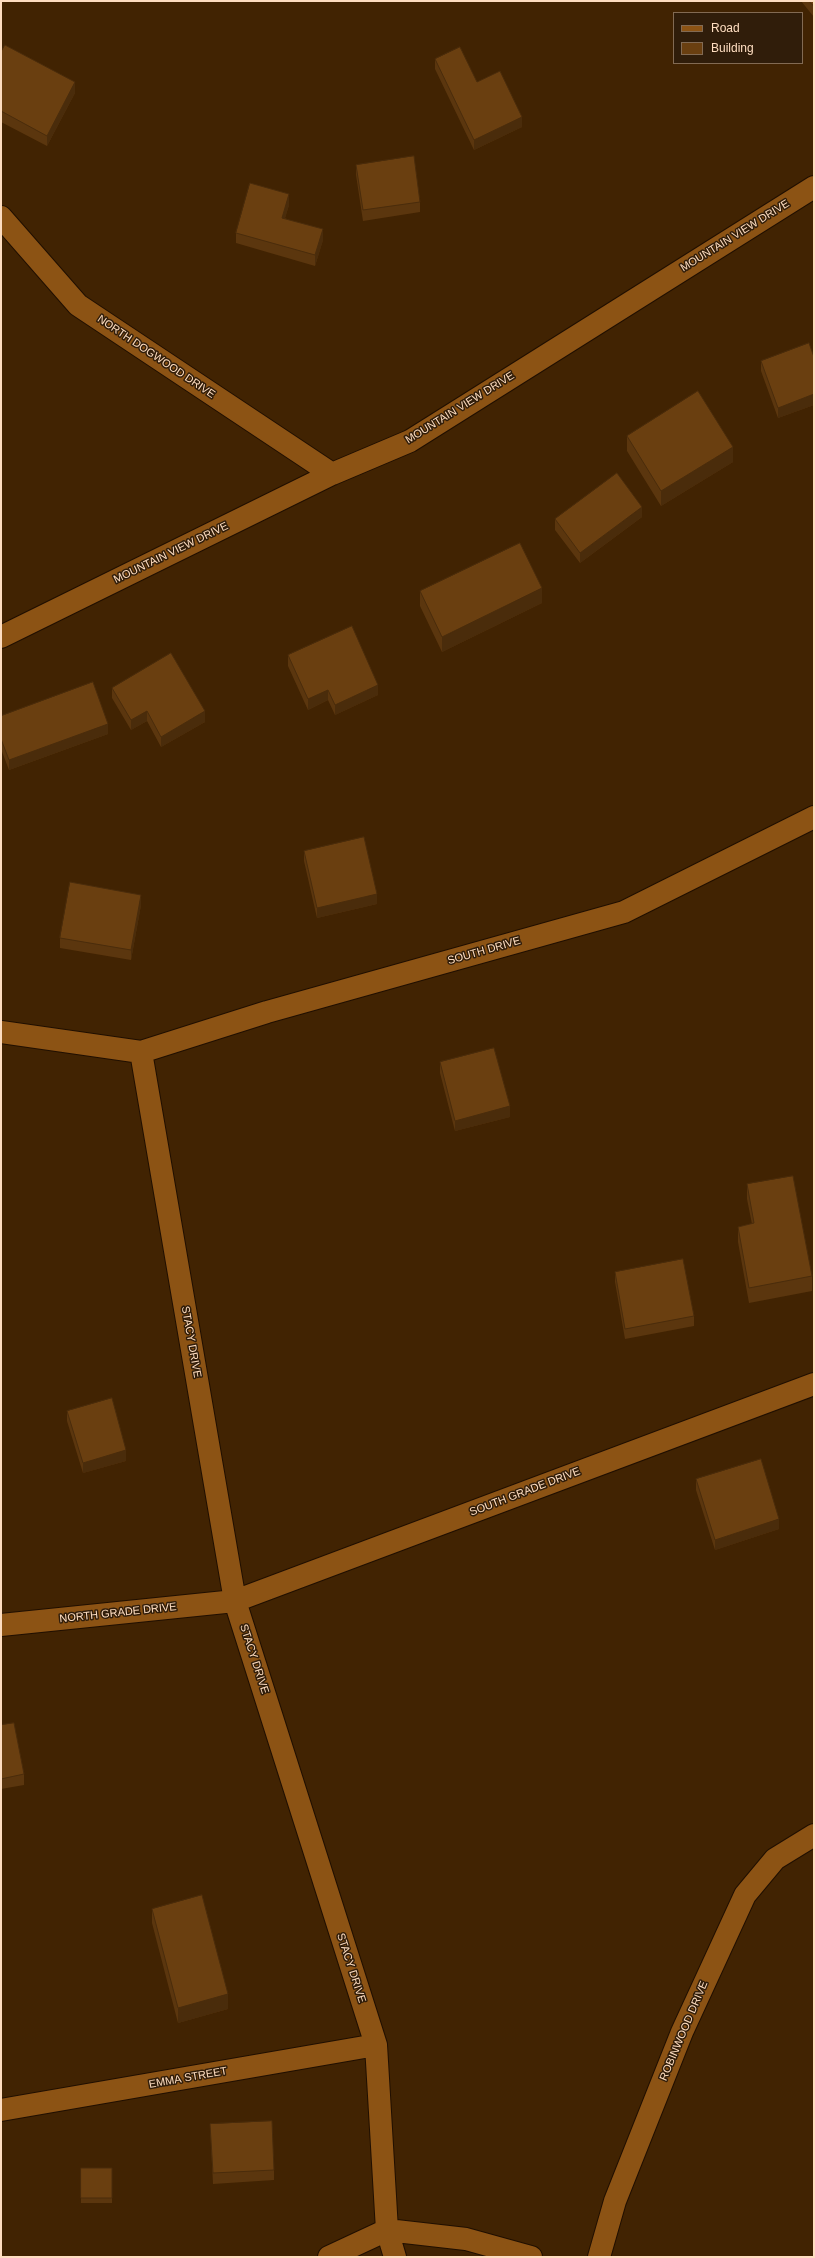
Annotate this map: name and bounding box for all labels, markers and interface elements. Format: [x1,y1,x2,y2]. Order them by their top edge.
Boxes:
legend [673,12,803,64]
text: Road [711,21,740,35]
text: Building [711,41,754,55]
street label: MOUNTAIN VIEW DRIVE [678,197,792,275]
street label: NORTH DOGWOOD DRIVE [95,313,217,401]
street label: MOUNTAIN VIEW DRIVE [403,369,517,447]
street label: MOUNTAIN VIEW DRIVE [112,520,230,586]
street label: SOUTH DRIVE [446,934,522,968]
street label: STACY DRIVE [178,1305,204,1379]
street label: SOUTH GRADE DRIVE [468,1465,582,1519]
street label: NORTH GRADE DRIVE [59,1600,177,1626]
street label: STACY DRIVE [237,1622,271,1696]
street label: STACY DRIVE [334,1931,368,2005]
street label: ROBINWOOD DRIVE [657,1979,711,2083]
street label: EMMA STREET [148,2065,228,2091]

